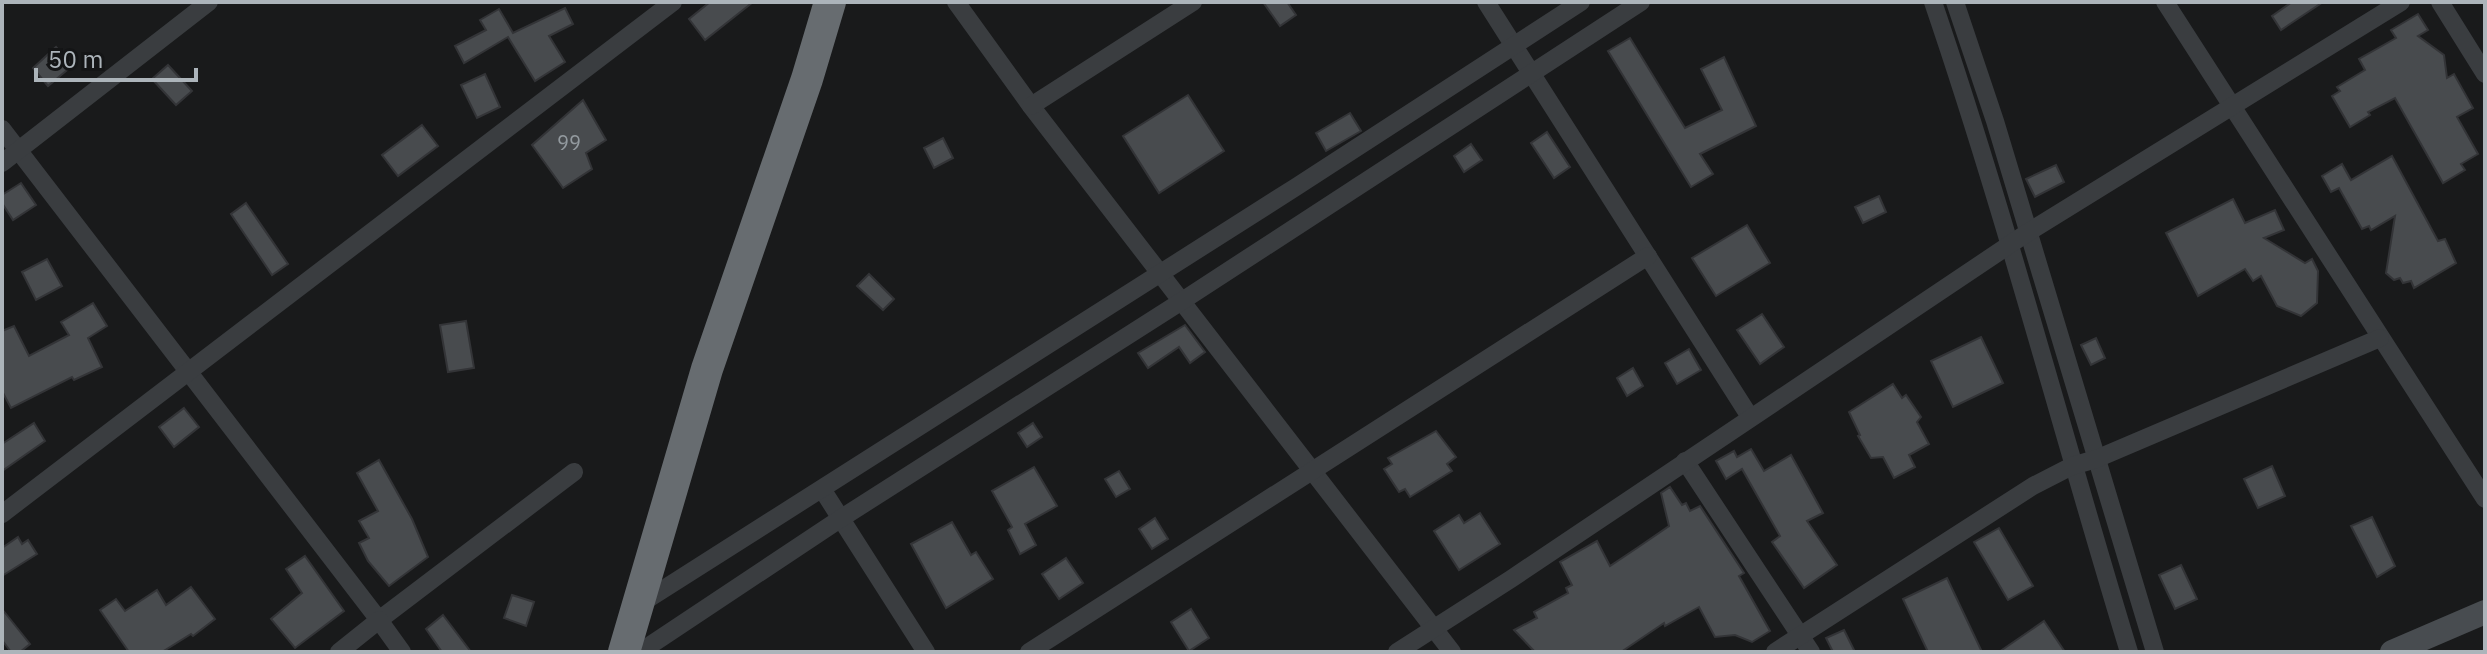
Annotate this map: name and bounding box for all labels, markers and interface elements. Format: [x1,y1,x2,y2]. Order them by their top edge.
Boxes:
scale bar [36,32,196,82]
text: 50 m [48,43,103,75]
house number: 99 [557,129,581,156]

